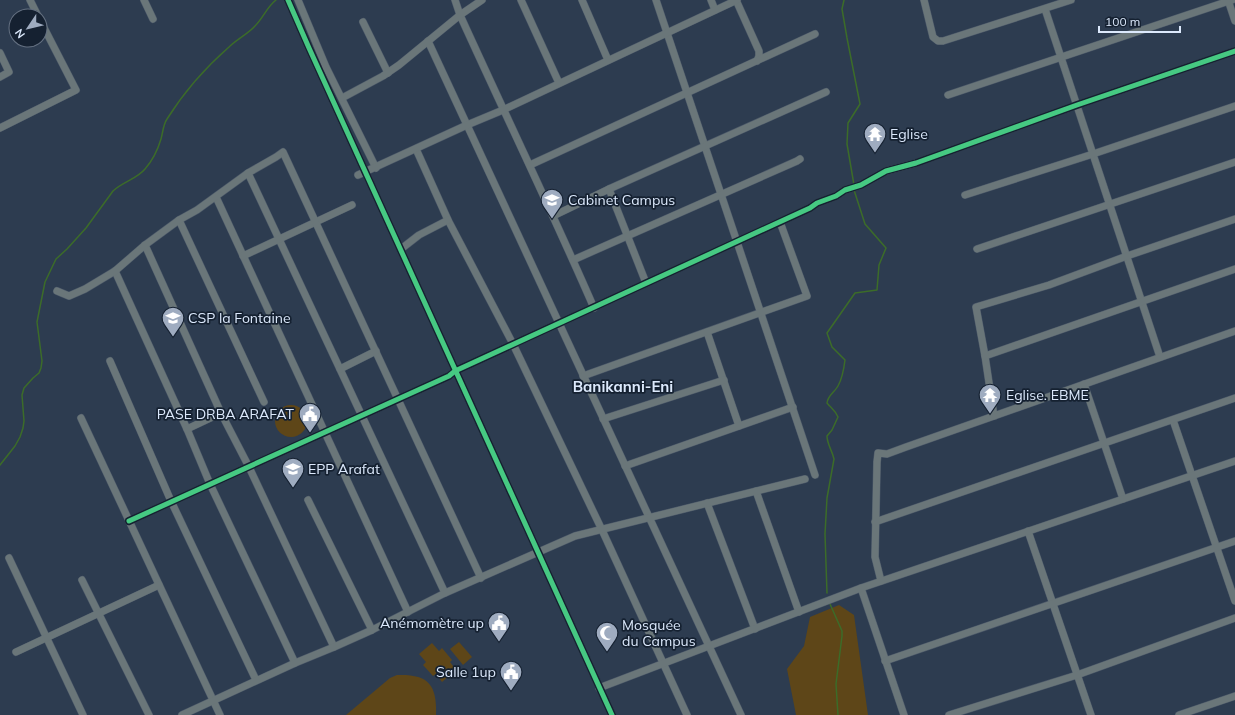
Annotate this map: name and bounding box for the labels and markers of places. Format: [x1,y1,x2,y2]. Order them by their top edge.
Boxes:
temple icon: Eglise [862,121,888,154]
place label: Eglise [890,125,928,143]
school or university icon: Cabinet Campus [539,187,565,220]
place label: Cabinet Campus [568,191,675,209]
school or university icon: CSP la Fontaine [160,305,186,338]
place label: CSP la Fontaine [188,309,291,327]
temple icon: Eglise. EBME [977,382,1003,415]
place label: Eglise. EBME [1006,386,1089,404]
public building icon: PASE DRBA ARAFAT [297,401,323,434]
place label: PASE DRBA ARAFAT [157,405,295,423]
school or university icon: EPP Arafat [280,456,306,489]
place label: EPP Arafat [308,460,380,478]
public building icon: Anémomètre up [486,610,512,643]
place label: Anémomètre up [380,614,484,632]
place label: Mosquée du Campus [622,616,696,650]
mosque icon: Mosquée du Campus [594,620,620,653]
public building icon: Salle 1up [498,659,524,692]
place label: Salle 1up [436,663,496,681]

